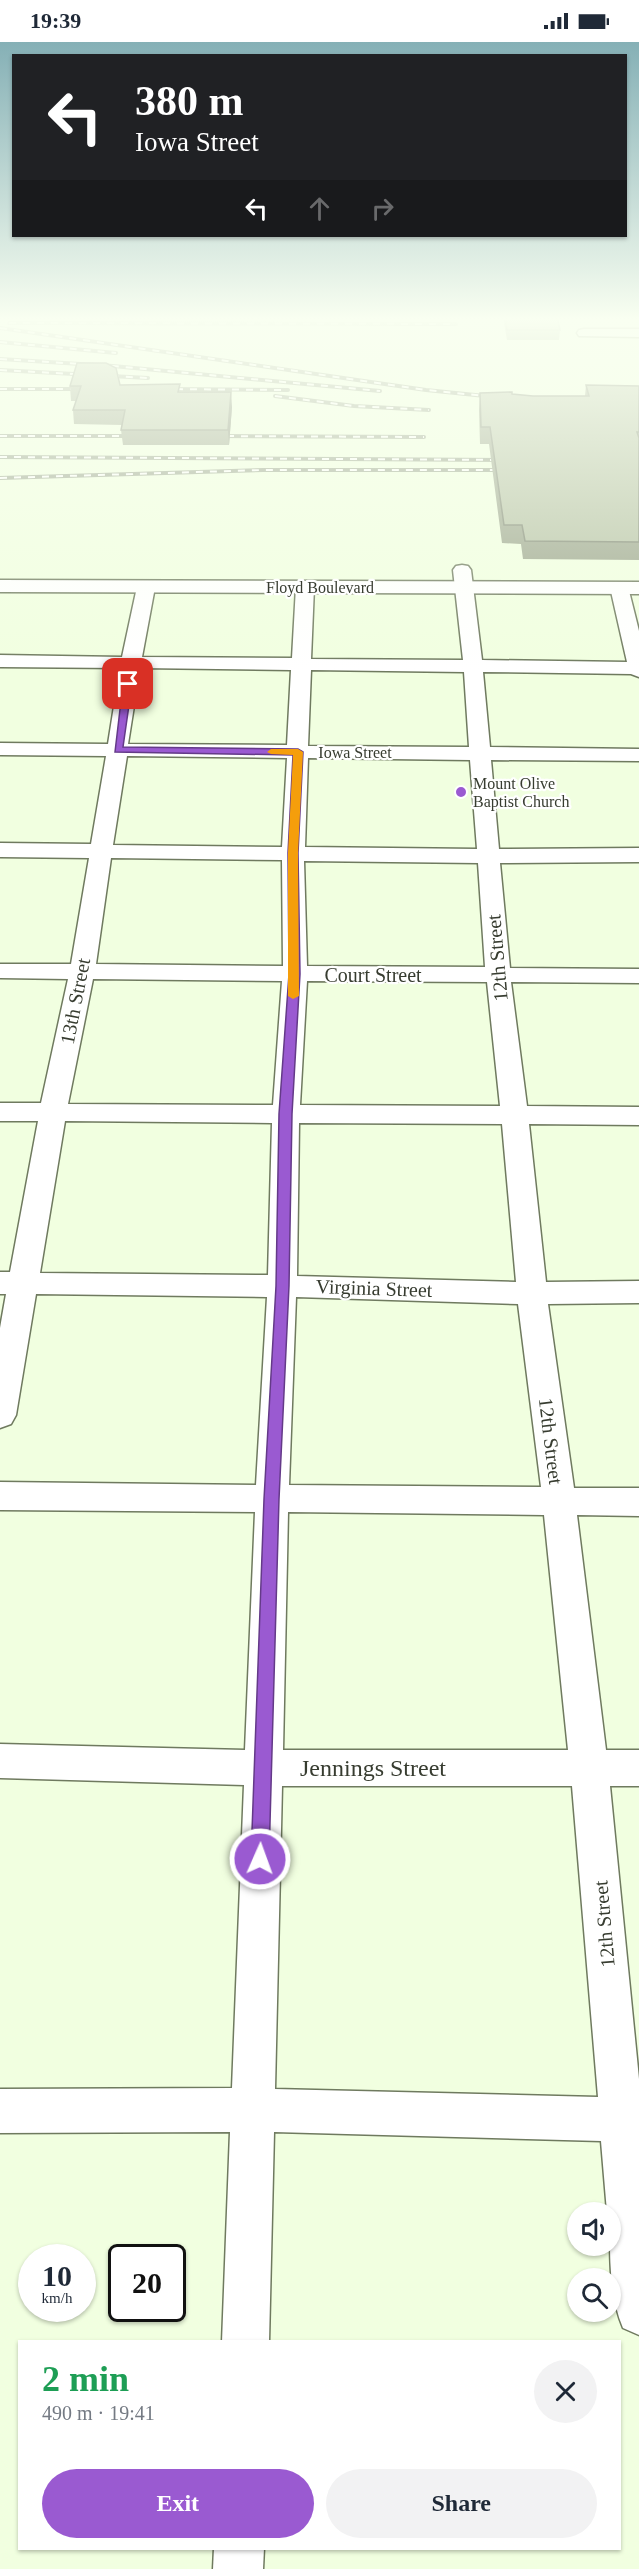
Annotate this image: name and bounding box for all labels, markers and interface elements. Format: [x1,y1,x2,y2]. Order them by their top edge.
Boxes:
text: 19:39 [30,8,81,33]
icon: left [36,78,114,156]
text: 380 m [135,78,244,124]
text: Iowa Street [135,127,259,157]
icon: left [240,192,273,225]
icon: ahead [303,192,336,225]
icon: right [366,192,399,225]
street label: Floyd Boulevard [266,579,374,597]
pin [102,658,153,709]
icon: arrive [111,667,144,700]
street label: Iowa Street [318,744,392,761]
place label: Mount Olive Baptist Church [473,775,569,811]
marker: Mount Olive Baptist Church [454,785,468,799]
street label: 12th Street [482,913,512,1002]
street label: 13th Street [56,956,94,1046]
street label: Court Street [324,964,422,986]
street label: Virginia Street [315,1275,433,1302]
street label: 12th Street [535,1396,567,1486]
street label: Jennings Street [300,1755,446,1781]
position arrow [228,1827,292,1891]
street label: 12th Street [589,1879,619,1968]
map controls [567,2202,621,2322]
button: sound [567,2202,621,2256]
speed limit sign: 20 [108,2244,186,2322]
text: 10 [42,2259,72,2292]
button: search [567,2268,621,2322]
text: km/h [42,2290,72,2306]
text: 2 min [42,2359,129,2399]
button: close [534,2360,597,2423]
text: 490 m · 19:41 [42,2402,155,2424]
button: Exit [42,2469,314,2538]
button: Share [326,2469,597,2538]

